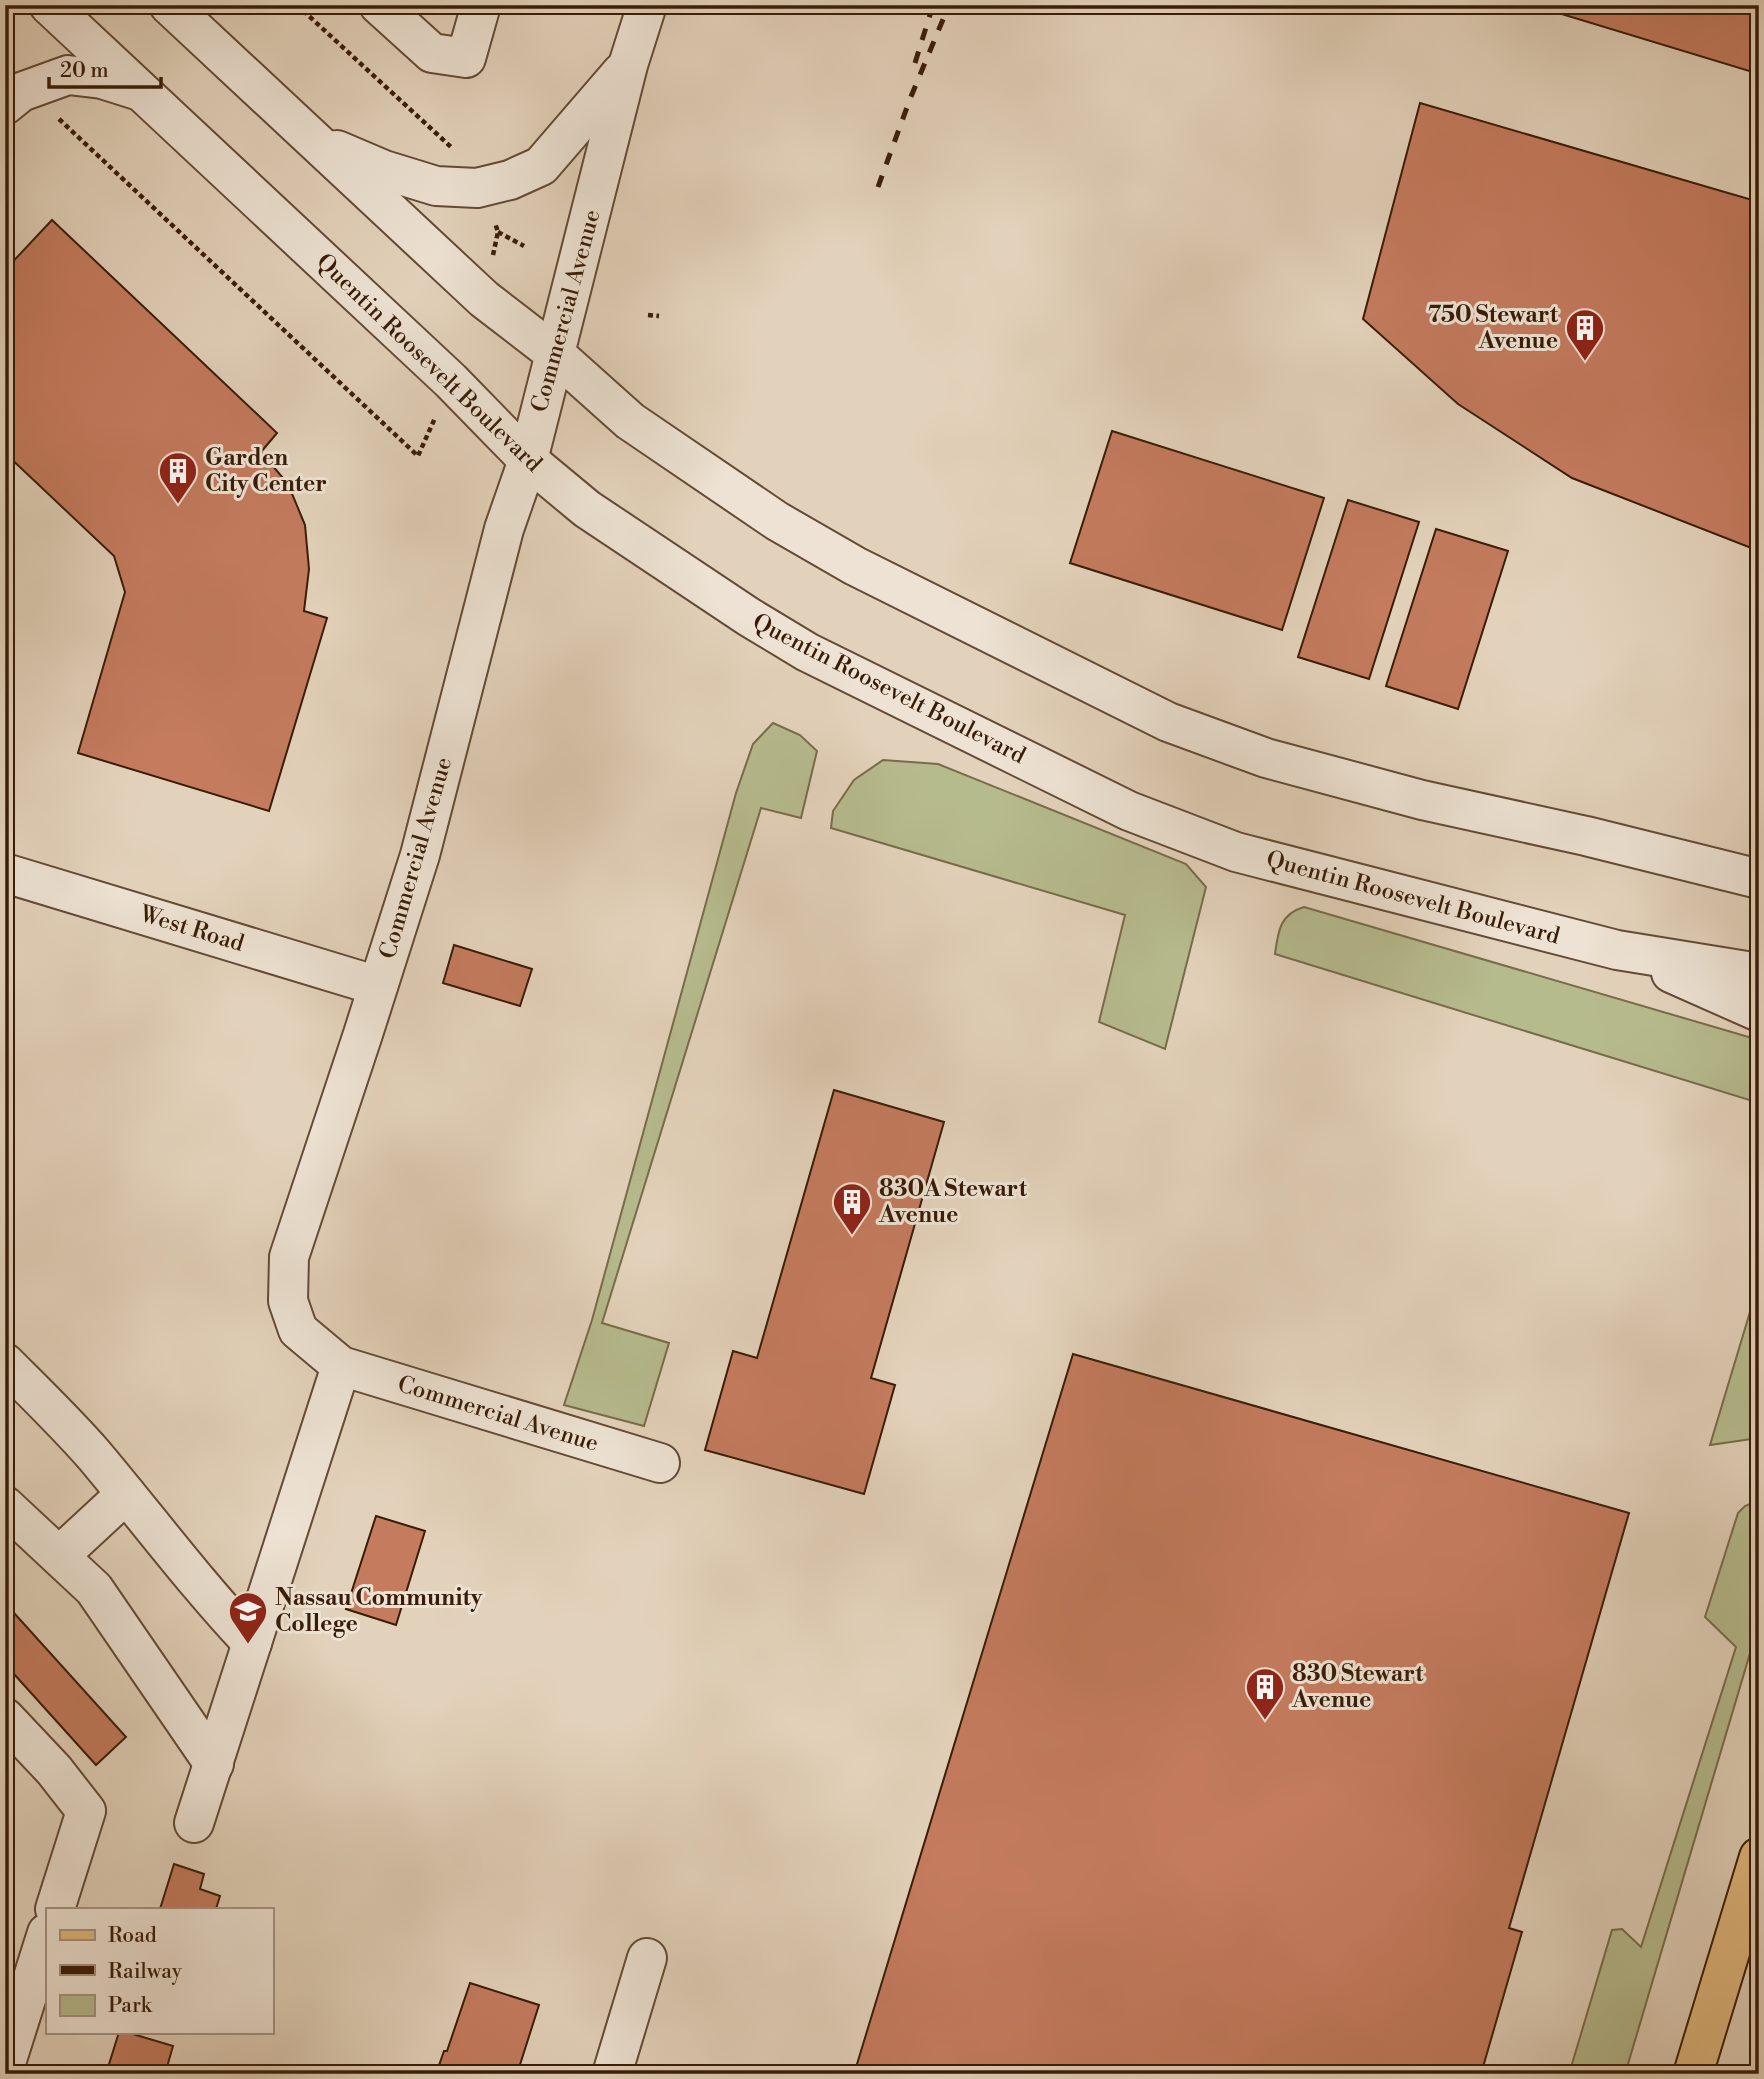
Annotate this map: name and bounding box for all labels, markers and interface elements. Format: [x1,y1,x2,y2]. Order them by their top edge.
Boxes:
scale bar [49,46,161,90]
text: 20 m [60,58,109,84]
street label: Commercial Avenue [525,207,607,415]
street label: Quentin Roosevelt Boulevard [310,248,548,478]
place label: 750 Stewart Avenue [1428,301,1559,355]
building icon: 750 Stewart Avenue [1564,307,1606,362]
place label: Garden City Center [205,444,327,498]
building icon: Garden City Center [157,450,199,505]
street label: Quentin Roosevelt Boulevard [748,608,1030,770]
street label: Commercial Avenue [374,754,458,962]
street label: Quentin Roosevelt Boulevard [1263,845,1563,951]
street label: West Road [136,900,247,958]
place label: 830A Stewart Avenue [878,1175,1028,1229]
building icon: 830A Stewart Avenue [831,1181,873,1236]
street label: Commercial Avenue [394,1370,602,1458]
place label: Nassau Community College [275,1584,483,1638]
school or university icon: Nassau Community College [227,1590,269,1645]
place label: 830 Stewart Avenue [1291,1660,1424,1714]
building icon: 830 Stewart Avenue [1244,1666,1286,1721]
legend [46,1908,273,2034]
text: Road [108,1923,157,1949]
text: Railway [108,1959,183,1985]
text: Park [108,1993,153,2019]

